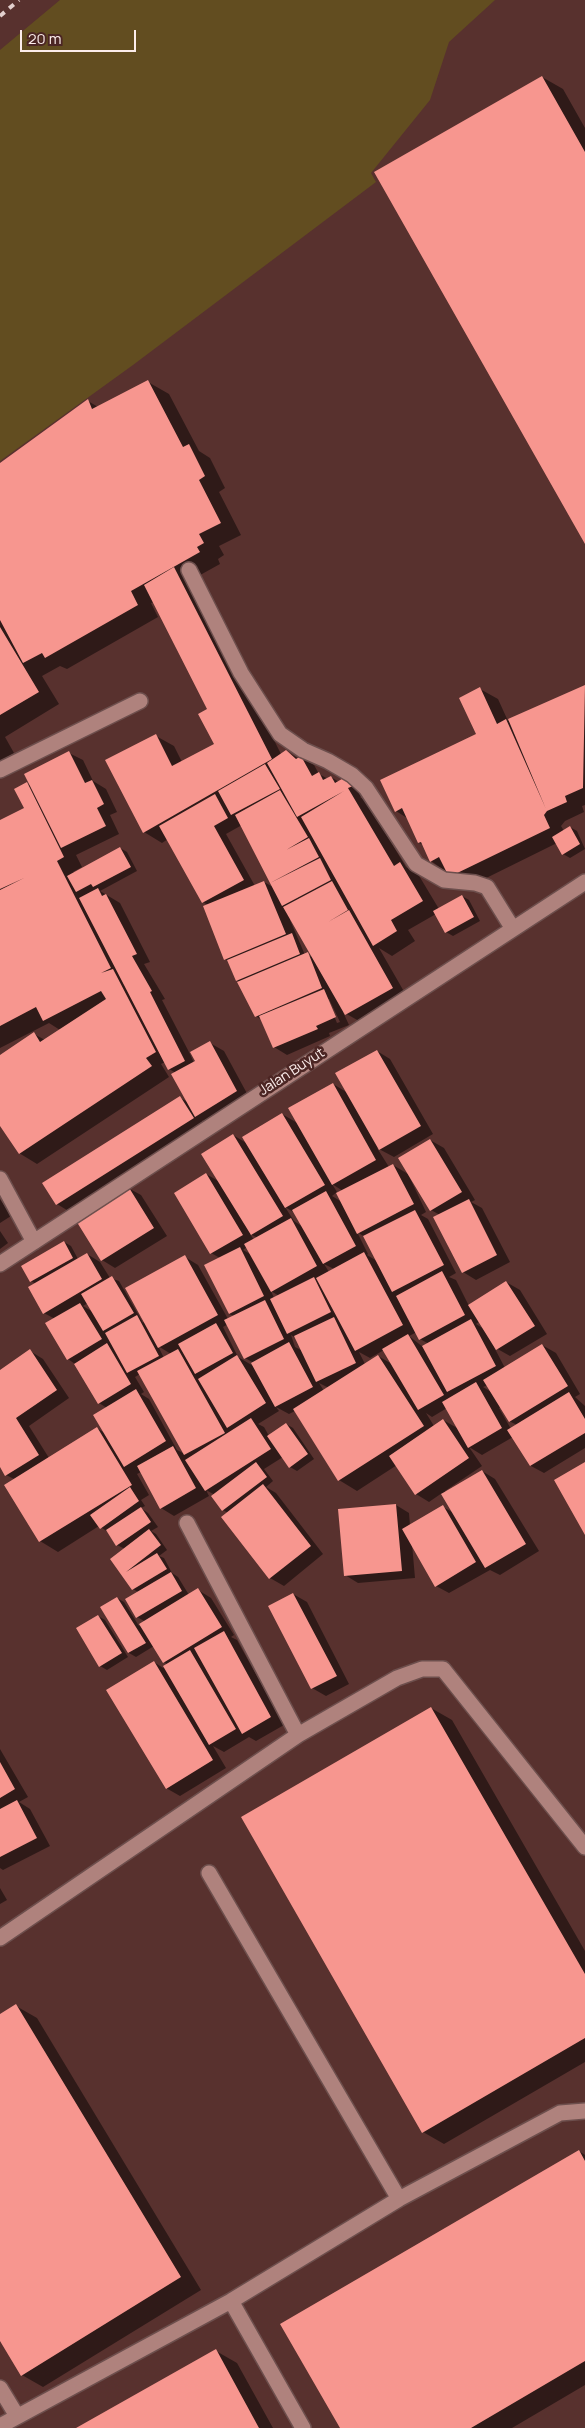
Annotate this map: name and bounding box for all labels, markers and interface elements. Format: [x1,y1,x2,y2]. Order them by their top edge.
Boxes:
scale bar [22,20,139,52]
text: 20 m [28,28,61,49]
street label: Jalan Buyut [256,1045,328,1099]

